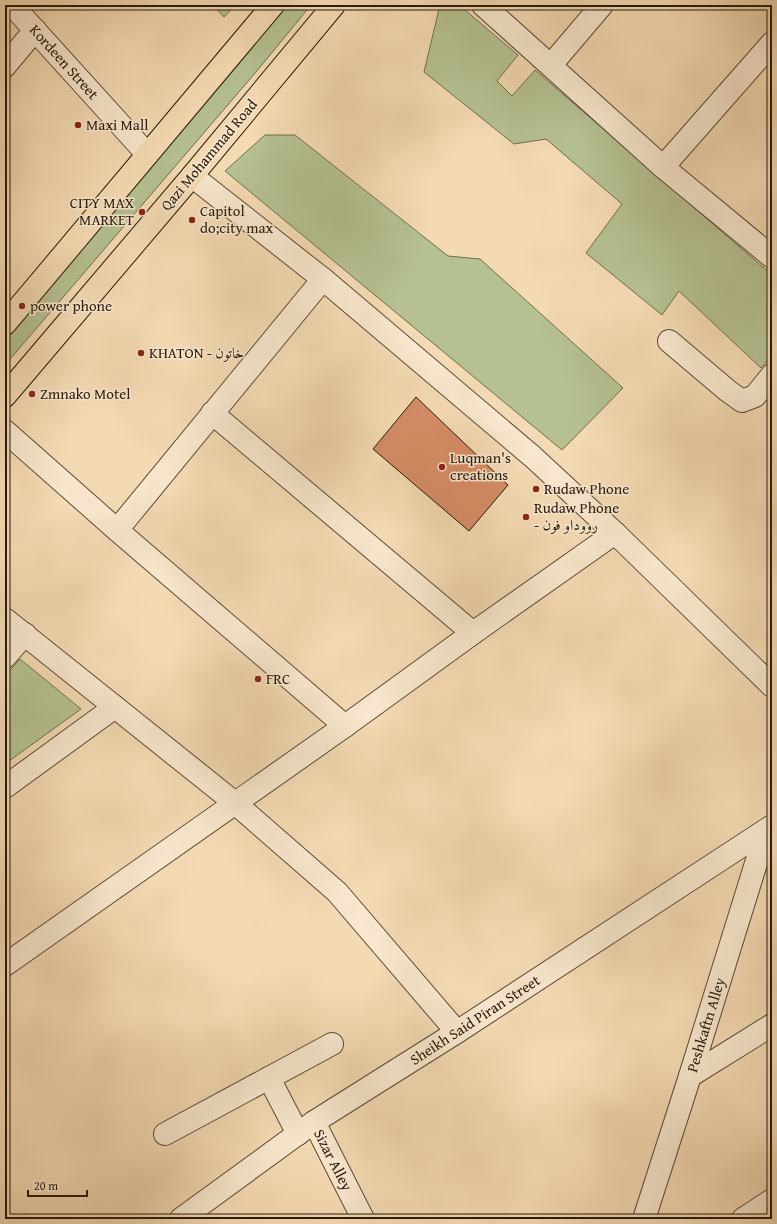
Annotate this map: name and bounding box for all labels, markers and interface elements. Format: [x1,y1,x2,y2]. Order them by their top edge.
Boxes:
street label: Kordeen Street [25,20,104,104]
street label: Qazi Mohammad Road [156,94,262,215]
place label: Maxi Mall [86,114,148,135]
marker: Maxi Mall [73,120,83,130]
place label: CITY MAX MARKET [70,192,135,230]
place label: Capitol do;city max [200,200,274,238]
marker: CITY MAX MARKET [137,207,147,217]
marker: Capitol do;city max [187,215,197,225]
place label: power phone [30,295,112,316]
marker: power phone [17,301,27,311]
place label: KHATON - خاتون [149,342,244,363]
marker: KHATON - خاتون [136,348,146,358]
place label: Zmnako Motel [40,383,131,404]
marker: Zmnako Motel [27,389,37,399]
place label: Luqman's creations [450,447,511,485]
marker: Luqman's creations [437,462,447,472]
place label: Rudaw Phone [544,478,629,499]
marker: Rudaw Phone [531,484,541,494]
place label: Rudaw Phone - رووداو فون [534,497,619,535]
marker: Rudaw Phone - رووداو فون [521,512,531,522]
place label: FRC [266,668,290,689]
marker: FRC [253,674,263,684]
street label: Sheikh Said Piran Street [406,969,544,1070]
street label: Peshkaftn Alley [681,974,730,1075]
street label: Sizar Alley [309,1125,358,1195]
scale bar [28,1172,87,1198]
text: 20 m [34,1177,58,1194]

